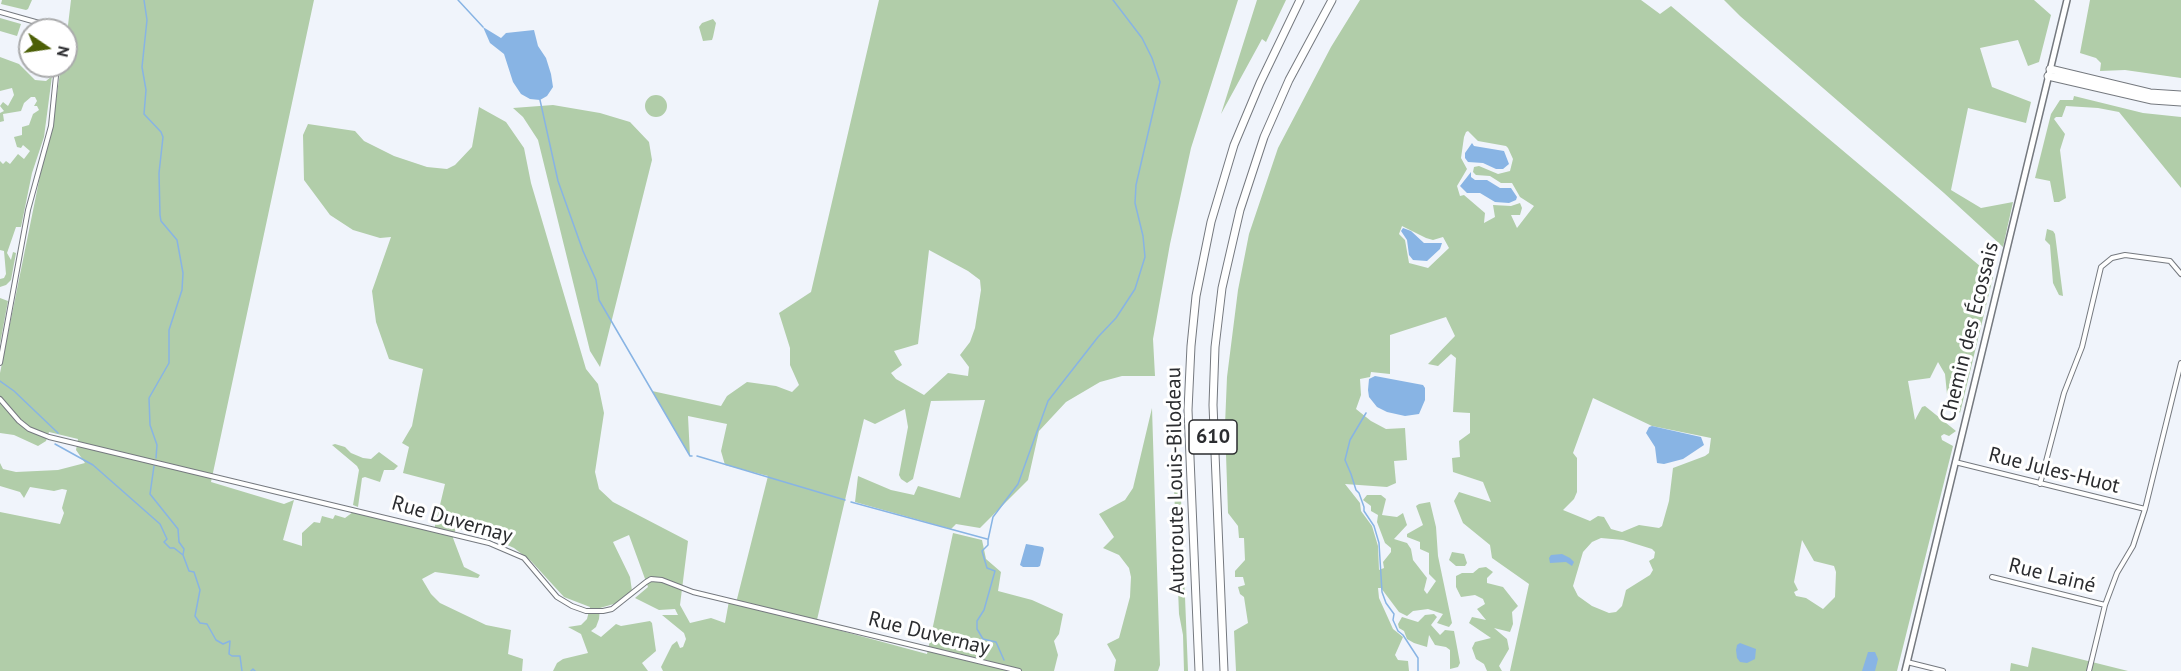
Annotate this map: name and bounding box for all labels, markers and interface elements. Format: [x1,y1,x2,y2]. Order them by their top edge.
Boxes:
north arrow [18,18,78,78]
text: N [53,44,75,59]
street label: Chemin des Écossais [1935,239,2005,425]
street label: Autoroute Louis-Bilodeau [1161,367,1191,595]
road number: 610 [1189,420,1237,454]
street label: Rue Jules-Huot [1986,443,2122,499]
street label: Rue Duvernay [389,491,515,549]
street label: Rue Lainé [2006,553,2098,599]
street label: Rue Duvernay [866,607,992,661]

